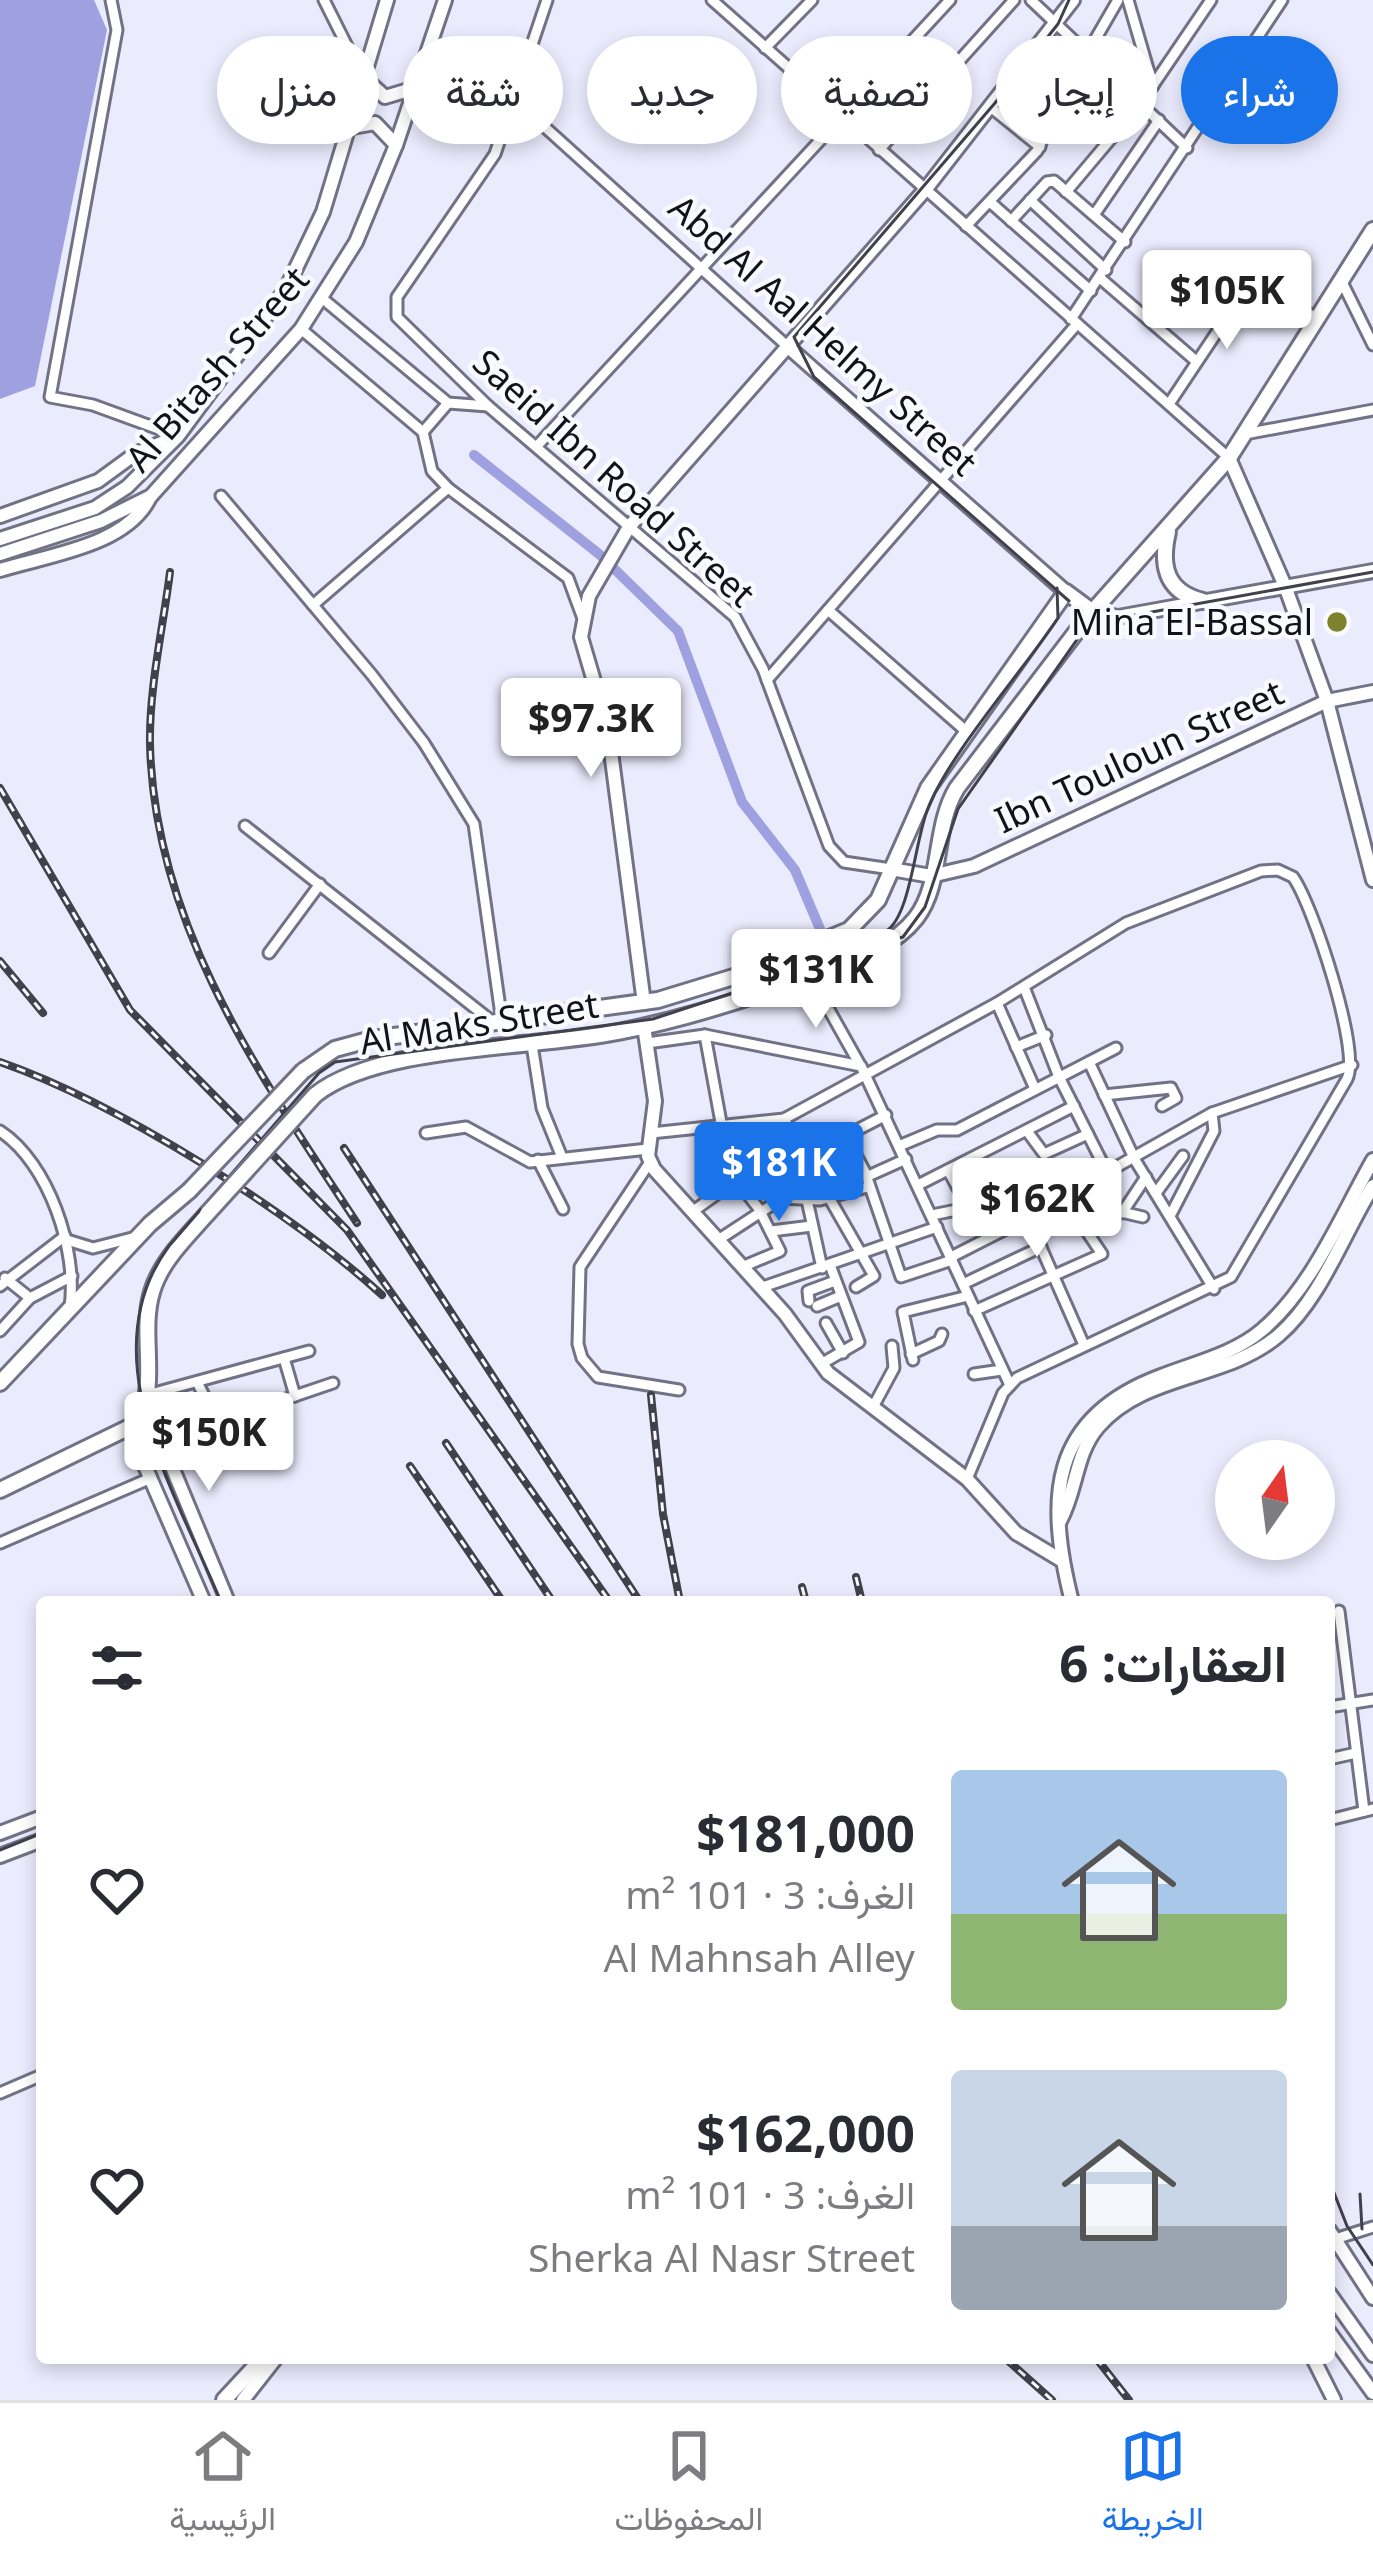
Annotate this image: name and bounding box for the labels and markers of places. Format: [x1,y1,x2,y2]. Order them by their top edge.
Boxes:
pin: $105K [1143,250,1311,352]
place label: Mina El-Bassal [1071,597,1313,646]
marker: Mina El-Bassal [1324,609,1350,635]
pin: $97.3K [493,678,689,780]
pin: $131K [732,929,900,1031]
pin: $181K [695,1122,863,1224]
pin: $162K [953,1158,1121,1260]
pin: $150K [125,1392,293,1494]

